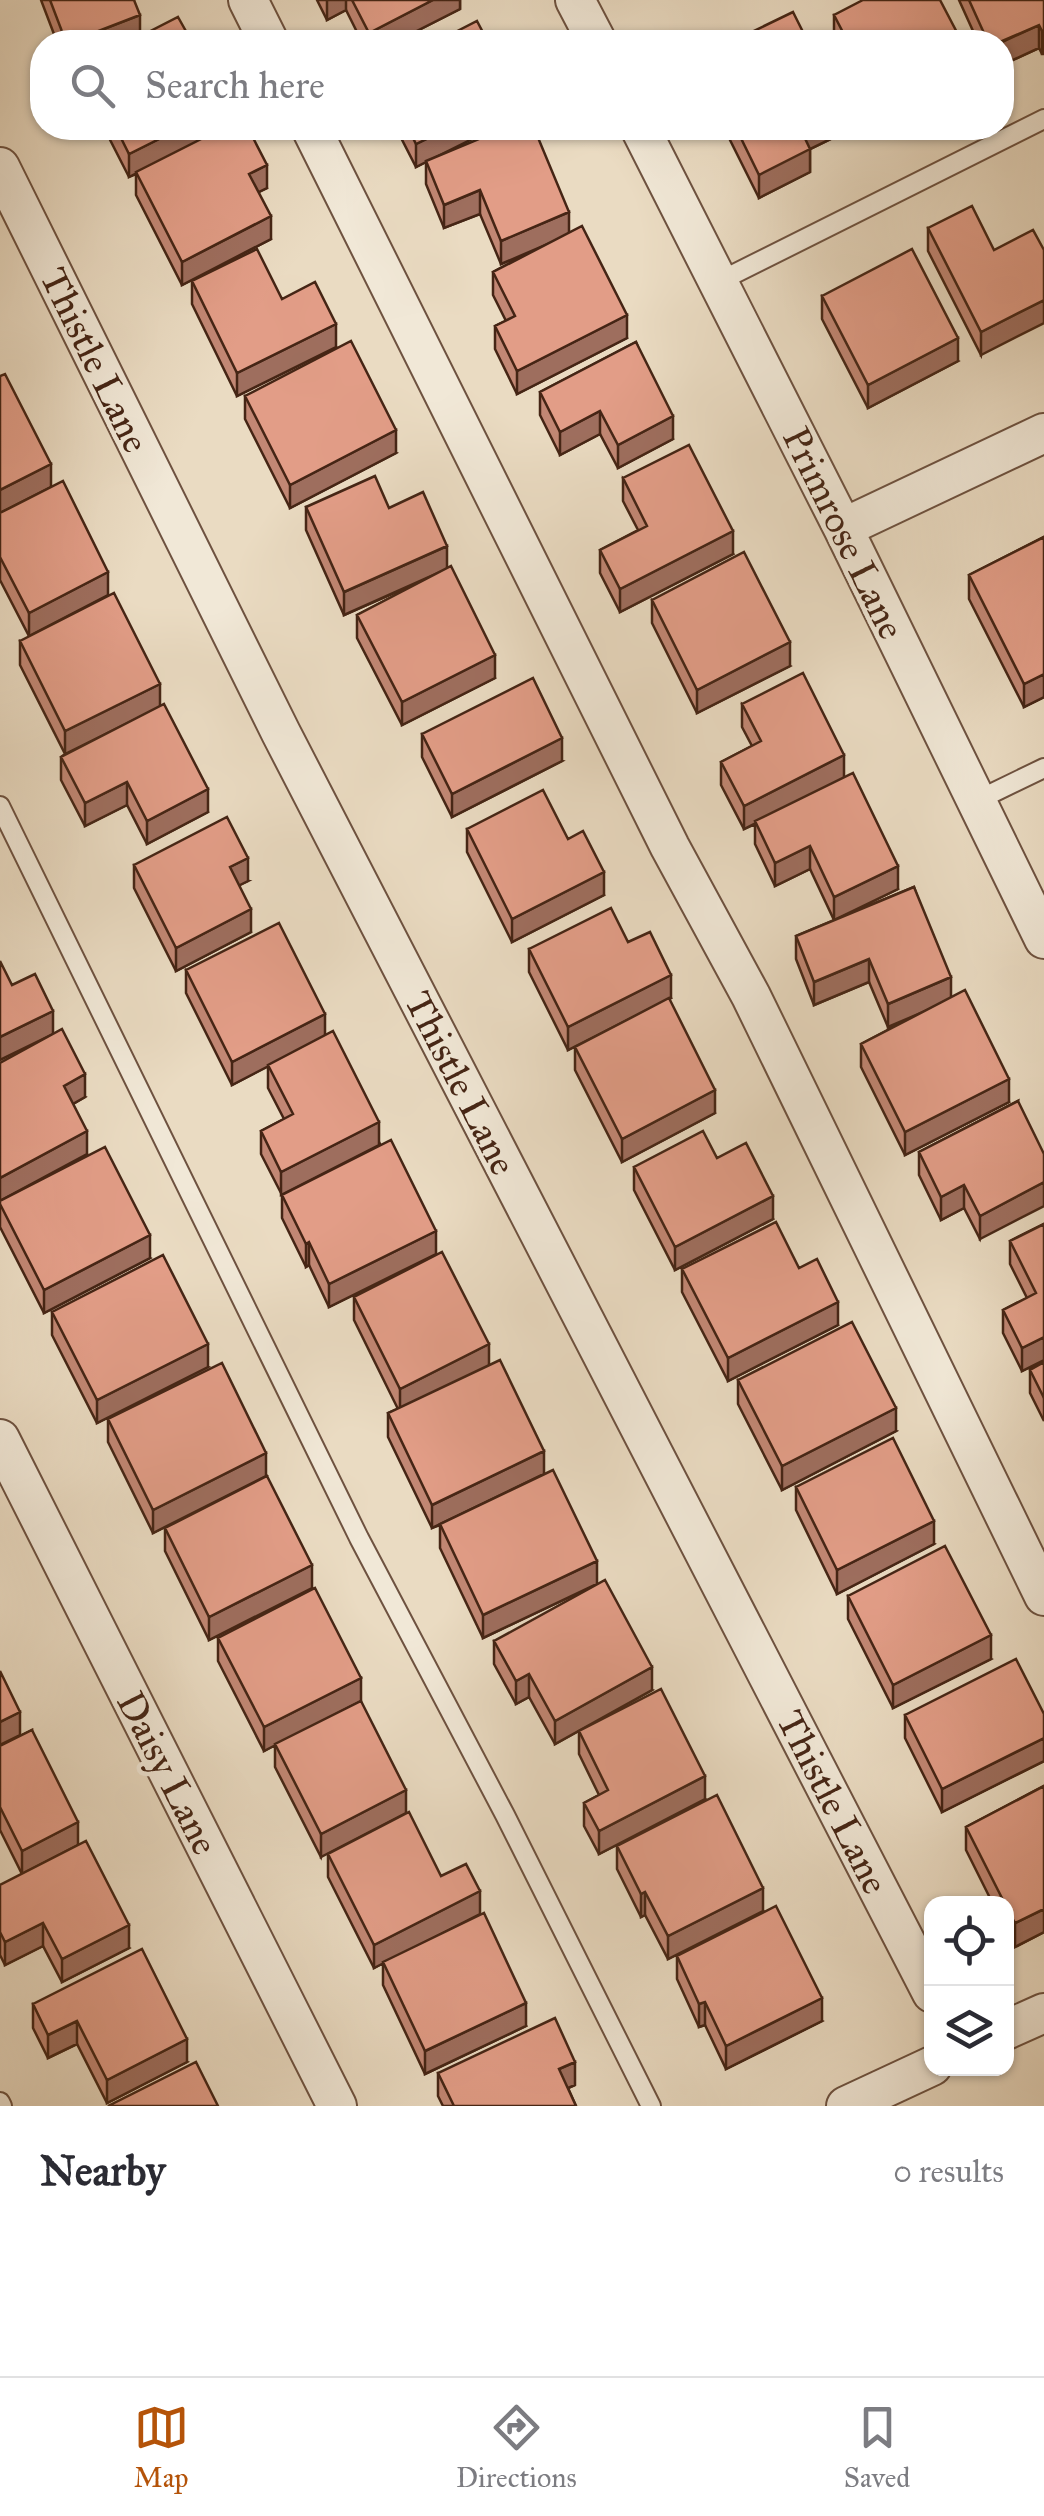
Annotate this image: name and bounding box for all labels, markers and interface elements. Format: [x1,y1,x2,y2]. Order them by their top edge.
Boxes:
search box [30,30,1014,140]
icon: search [65,58,120,113]
text: Search here [145,62,325,108]
street label: Thistle Lane [31,260,159,460]
street label: Primrose Lane [773,420,915,646]
street label: Thistle Lane [395,984,527,1182]
street label: Daisy Lane [107,1684,229,1862]
street label: Thistle Lane [767,1703,899,1901]
map controls [924,1896,1014,2076]
button: locate [924,1896,1014,1986]
button: layers [924,1986,1014,2076]
text: Nearby [40,2145,165,2197]
text: 0 results [893,2152,1004,2191]
tab: Map [134,2400,189,2495]
tab: Directions [456,2400,577,2495]
tab: Saved [844,2400,910,2495]

